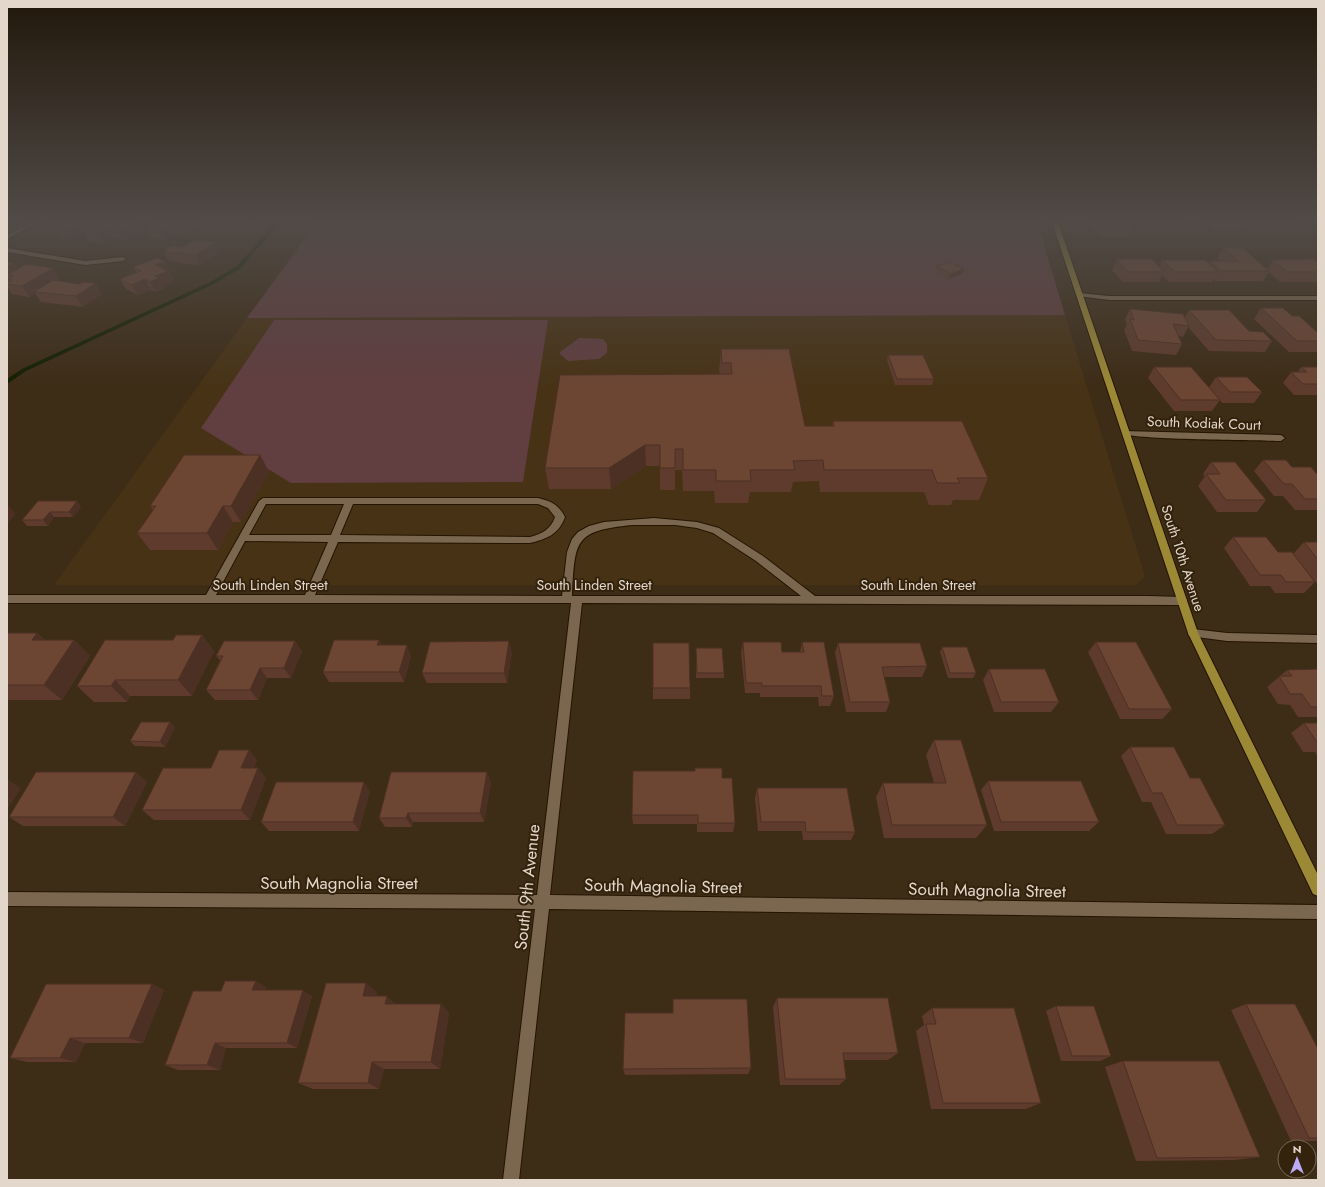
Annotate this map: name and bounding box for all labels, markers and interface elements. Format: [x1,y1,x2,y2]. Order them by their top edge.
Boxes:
street label: South Kodiak Court [1147,411,1262,435]
street label: South 10th Avenue [1156,502,1210,614]
street label: South Linden Street [212,575,328,595]
street label: South Linden Street [536,575,652,595]
street label: South Linden Street [860,575,976,595]
street label: South 9th Avenue [508,823,546,951]
street label: South Magnolia Street [260,871,418,895]
street label: South Magnolia Street [584,873,742,899]
street label: South Magnolia Street [908,877,1066,903]
north arrow [1277,1139,1317,1179]
text: N [1293,1141,1301,1157]

